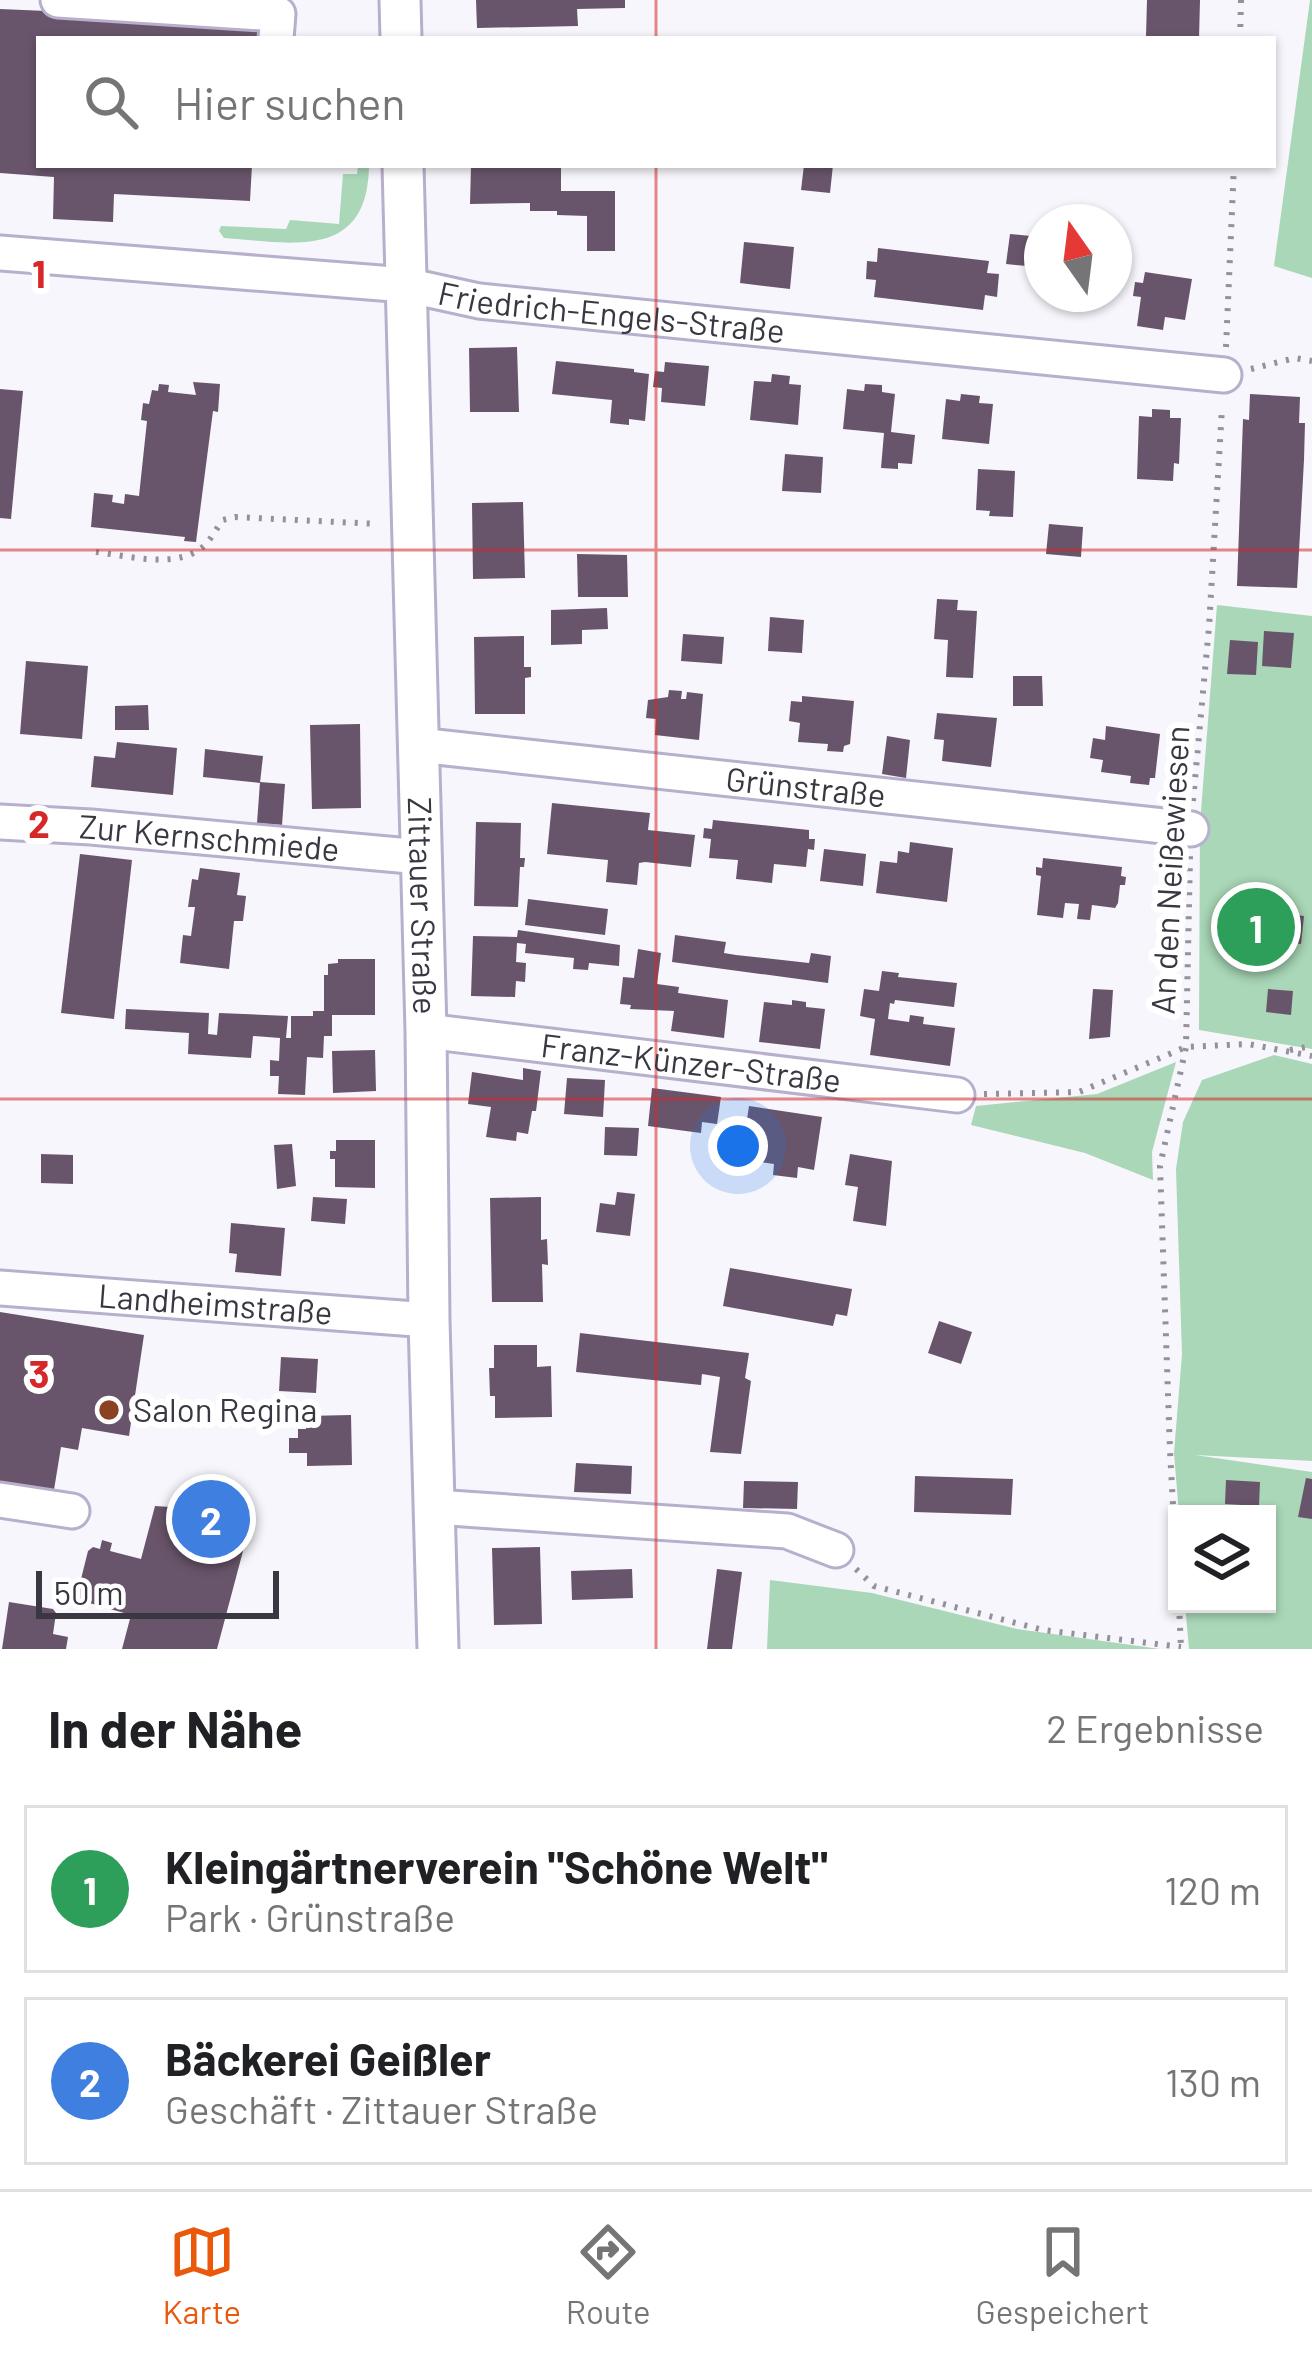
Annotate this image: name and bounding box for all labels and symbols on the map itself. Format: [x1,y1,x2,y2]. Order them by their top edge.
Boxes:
north arrow [1024,204,1132,312]
text: 1 [32,249,46,296]
street label: Friedrich-Engels-Straße [435,272,787,350]
street label: An den Neißewiesen [1141,725,1197,1015]
street label: Grünstraße [724,758,888,815]
street label: Zittauer Straße [401,796,447,1015]
text: 2 [28,799,50,846]
street label: Zur Kernschmiede [78,805,341,869]
pin: 1 [1217,882,1295,972]
street label: Franz-Künzer-Straße [539,1024,843,1100]
your location [708,1116,768,1176]
street label: Landheimstraße [97,1274,334,1332]
text: 3 [28,1349,50,1396]
place label: Salon Regina [133,1389,317,1429]
marker: Salon Regina [96,1397,122,1423]
pin: 2 [172,1474,250,1564]
scale bar [36,1565,279,1618]

